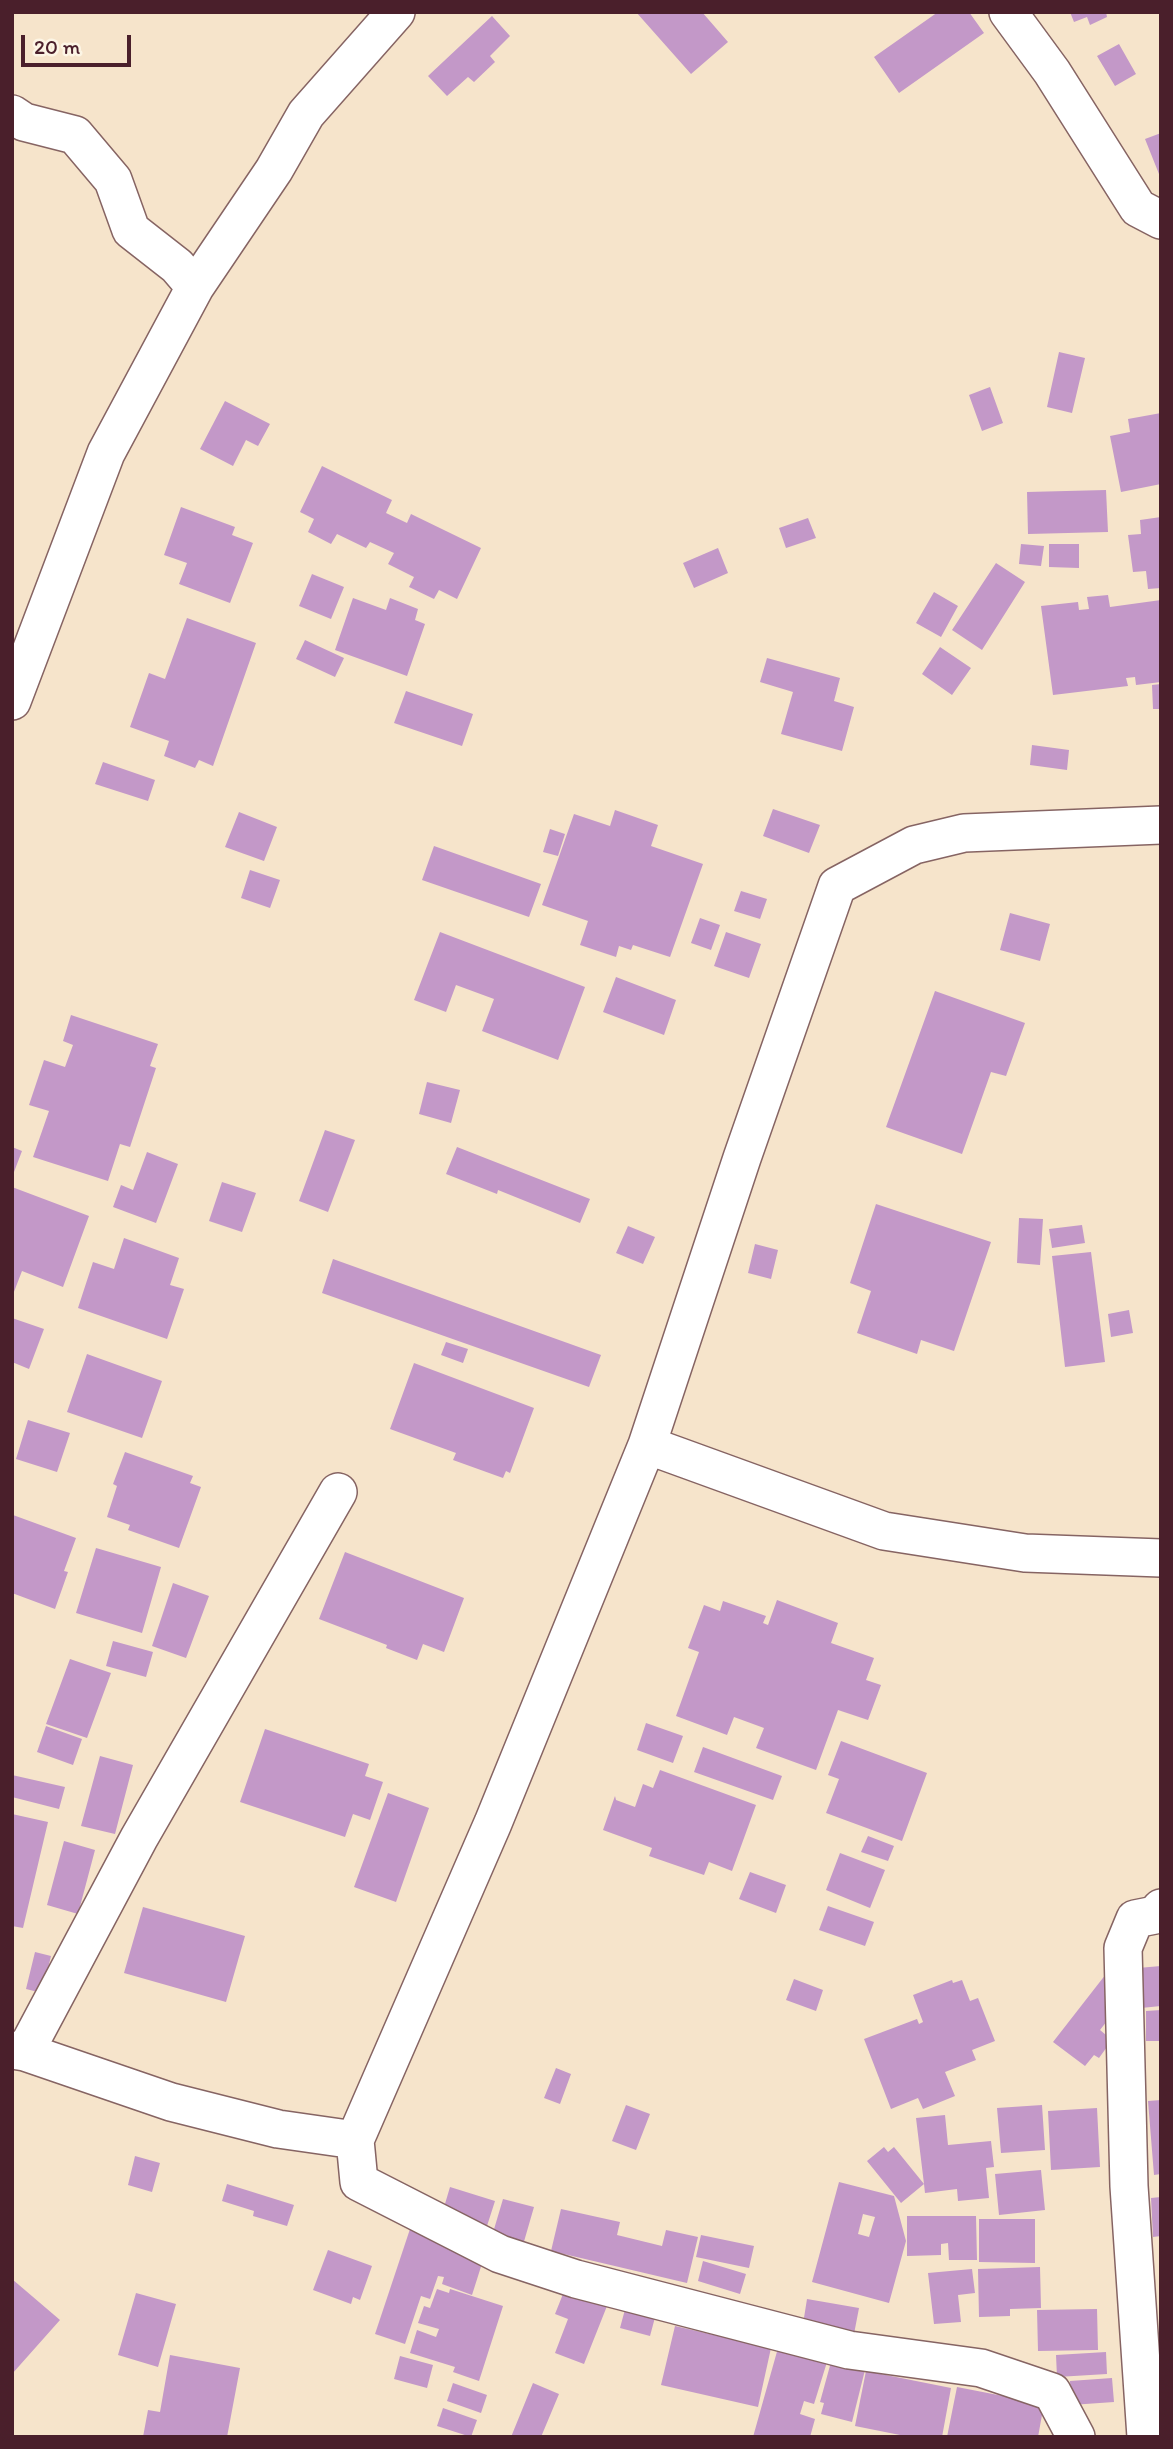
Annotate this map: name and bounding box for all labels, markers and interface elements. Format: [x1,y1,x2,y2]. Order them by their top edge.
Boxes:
scale bar [24,21,135,65]
text: 20 m [34,34,80,59]

